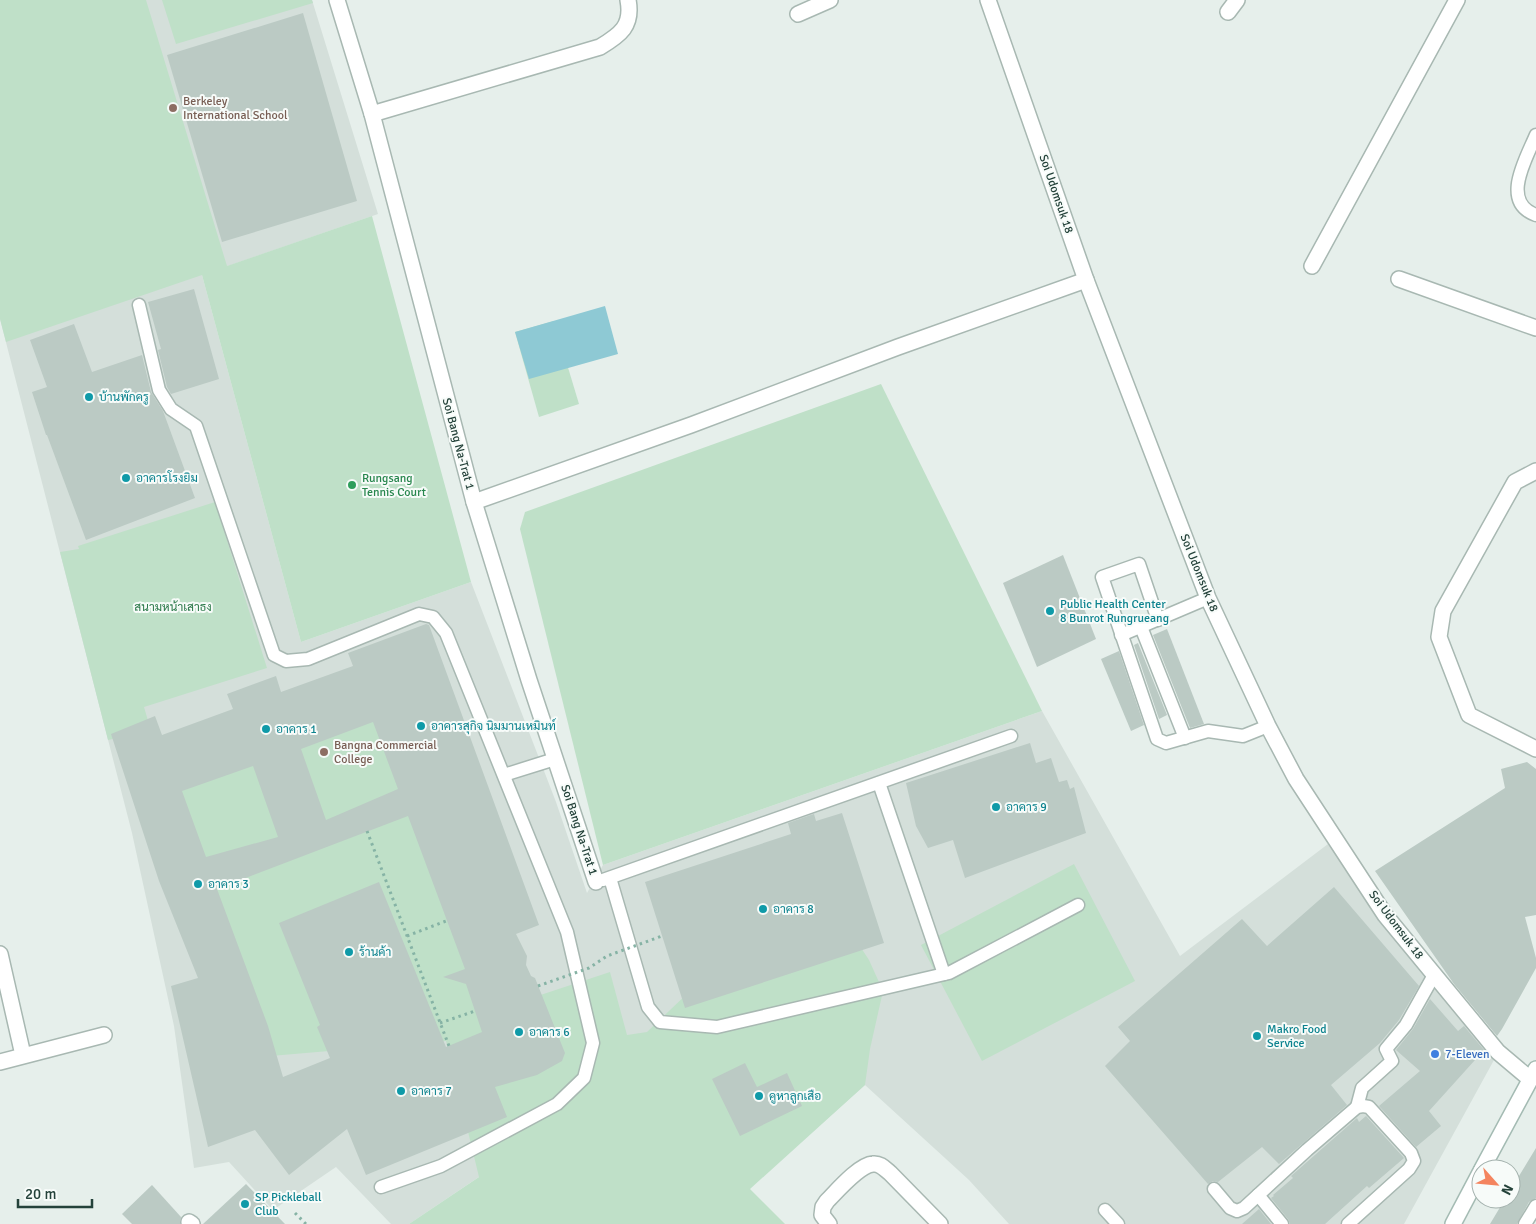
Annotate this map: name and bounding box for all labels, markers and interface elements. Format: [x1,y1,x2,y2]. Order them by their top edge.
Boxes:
place label: Berkeley International School [183,94,288,123]
marker: Berkeley International School [167,102,179,114]
street label: Soi Udomsuk 18 [1035,153,1077,235]
place label: บ้านพักครู [99,390,149,405]
marker: บ้านพักครู [83,391,95,403]
street label: Soi Bang Na-Trat 1 [439,396,477,492]
place label: อาคารโรงยิม [136,470,198,486]
place label: Rungsang Tennis Court [362,471,426,500]
marker: อาคารโรงยิม [120,472,132,484]
marker: Rungsang Tennis Court [346,479,358,491]
street label: Soi Udomsuk 18 [1177,532,1221,614]
place label: Public Health Center 8 Bunrot Rungrueang [1060,597,1169,626]
park label: สนามหน้าเสาธง [134,600,212,615]
marker: Public Health Center 8 Bunrot Rungrueang [1044,605,1056,617]
place label: อาคารสุกิจ นิมมานเหมินท์ [431,718,556,735]
marker: อาคารสุกิจ นิมมานเหมินท์ [415,720,427,732]
place label: อาคาร 1 [276,722,317,737]
marker: อาคาร 1 [260,723,272,735]
place label: Bangna Commercial College [334,738,437,767]
marker: Bangna Commercial College [318,746,330,758]
street label: Soi Bang Na-Trat 1 [557,783,601,877]
place label: อาคาร 9 [1006,800,1047,815]
marker: อาคาร 9 [990,801,1002,813]
place label: อาคาร 3 [208,877,249,892]
marker: อาคาร 3 [192,878,204,890]
street label: Soi Udomsuk 18 [1365,888,1427,962]
place label: อาคาร 8 [773,902,814,917]
marker: อาคาร 8 [757,903,769,915]
place label: ร้านค้า [359,945,391,960]
marker: ร้านค้า [343,946,355,958]
place label: Makro Food Service [1267,1022,1327,1051]
place label: อาคาร 6 [529,1025,570,1040]
marker: อาคาร 6 [513,1026,525,1038]
marker: Makro Food Service [1251,1030,1263,1042]
place label: 7-Eleven [1445,1047,1490,1062]
marker: 7-Eleven [1429,1048,1441,1060]
place label: อาคาร 7 [411,1084,452,1099]
marker: อาคาร 7 [395,1085,407,1097]
place label: คูหาลูกเสือ [769,1089,821,1104]
marker: คูหาลูกเสือ [753,1090,765,1102]
north arrow [1471,1159,1521,1209]
scale bar [18,1176,91,1208]
text: N [1497,1181,1517,1198]
text: 20 m [25,1185,56,1203]
place label: SP Pickleball Club [255,1190,322,1219]
marker: SP Pickleball Club [239,1198,251,1210]

